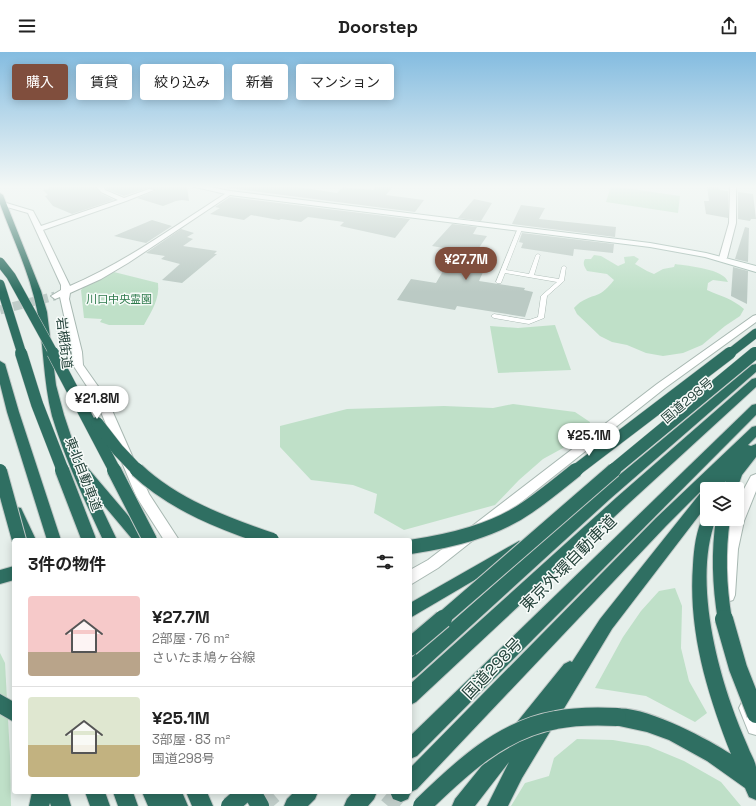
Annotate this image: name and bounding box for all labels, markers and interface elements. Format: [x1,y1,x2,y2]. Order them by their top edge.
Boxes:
icon: menu [16,15,38,37]
text: Doorstep [338,15,418,38]
icon: share [718,15,740,37]
chip: 購入 [12,64,68,100]
chip: 賃貸 [76,64,132,100]
chip: 絞り込み [140,64,224,100]
chip: 新着 [232,64,288,100]
chip: マンション [296,64,394,100]
pin: ¥27.7M [433,247,499,281]
text: ¥27.7M [444,251,488,268]
park label: 川口中央霊園 [86,292,152,306]
street label: 岩槻街道 [53,316,76,370]
street label: 国道298号 [658,374,717,427]
pin: ¥21.8M [64,386,130,420]
text: ¥21.8M [75,390,119,407]
pin: ¥25.1M [556,423,622,457]
text: ¥25.1M [567,427,611,444]
street label: 東北自動車道 [62,435,105,514]
map controls [700,482,744,526]
button: layers [700,482,744,526]
street label: 東京外環自動車道 [516,511,621,616]
icon: filters [374,551,396,573]
text: 3件の物件 [28,553,106,575]
text: ¥27.7M [152,606,210,628]
icon: home [60,612,108,660]
text: 2部屋 · 76 m² [152,630,229,647]
street label: 国道298号 [458,633,527,703]
text: さいたま鳩ヶ谷線 [152,649,256,666]
text: ¥25.1M [152,707,210,729]
icon: home [60,713,108,761]
text: 3部屋 · 83 m² [152,731,230,748]
text: 国道298号 [152,750,215,767]

